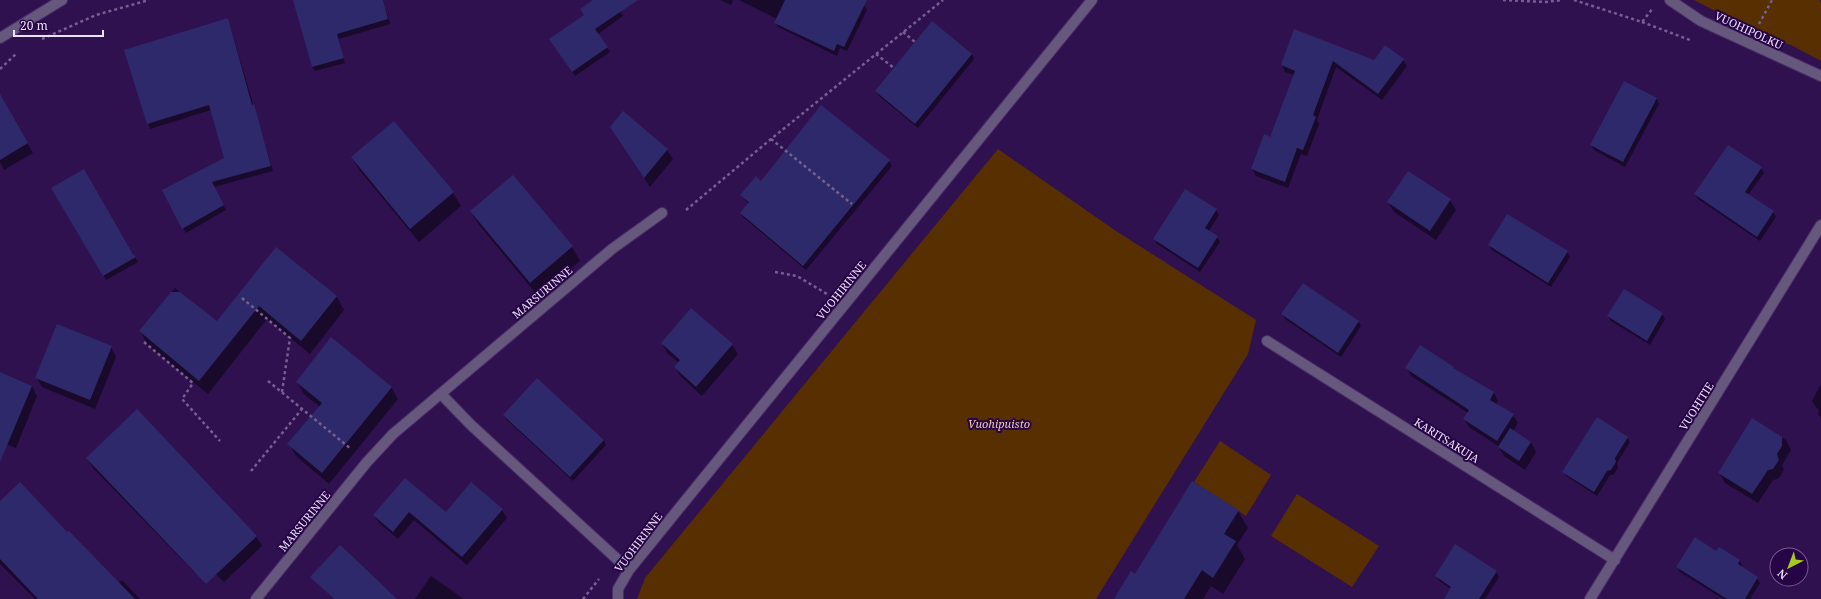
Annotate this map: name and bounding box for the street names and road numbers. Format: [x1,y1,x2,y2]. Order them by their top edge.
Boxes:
street label: VUOHIPOLKU [1713,8,1786,52]
street label: VUOHIRINNE [813,258,869,322]
street label: MARSURINNE [509,262,575,322]
street label: VUOHITIE [1675,379,1717,433]
street label: KARITSAKUJA [1412,414,1483,466]
street label: MARSURINNE [275,487,333,554]
street label: VUOHIRINNE [611,509,665,575]

